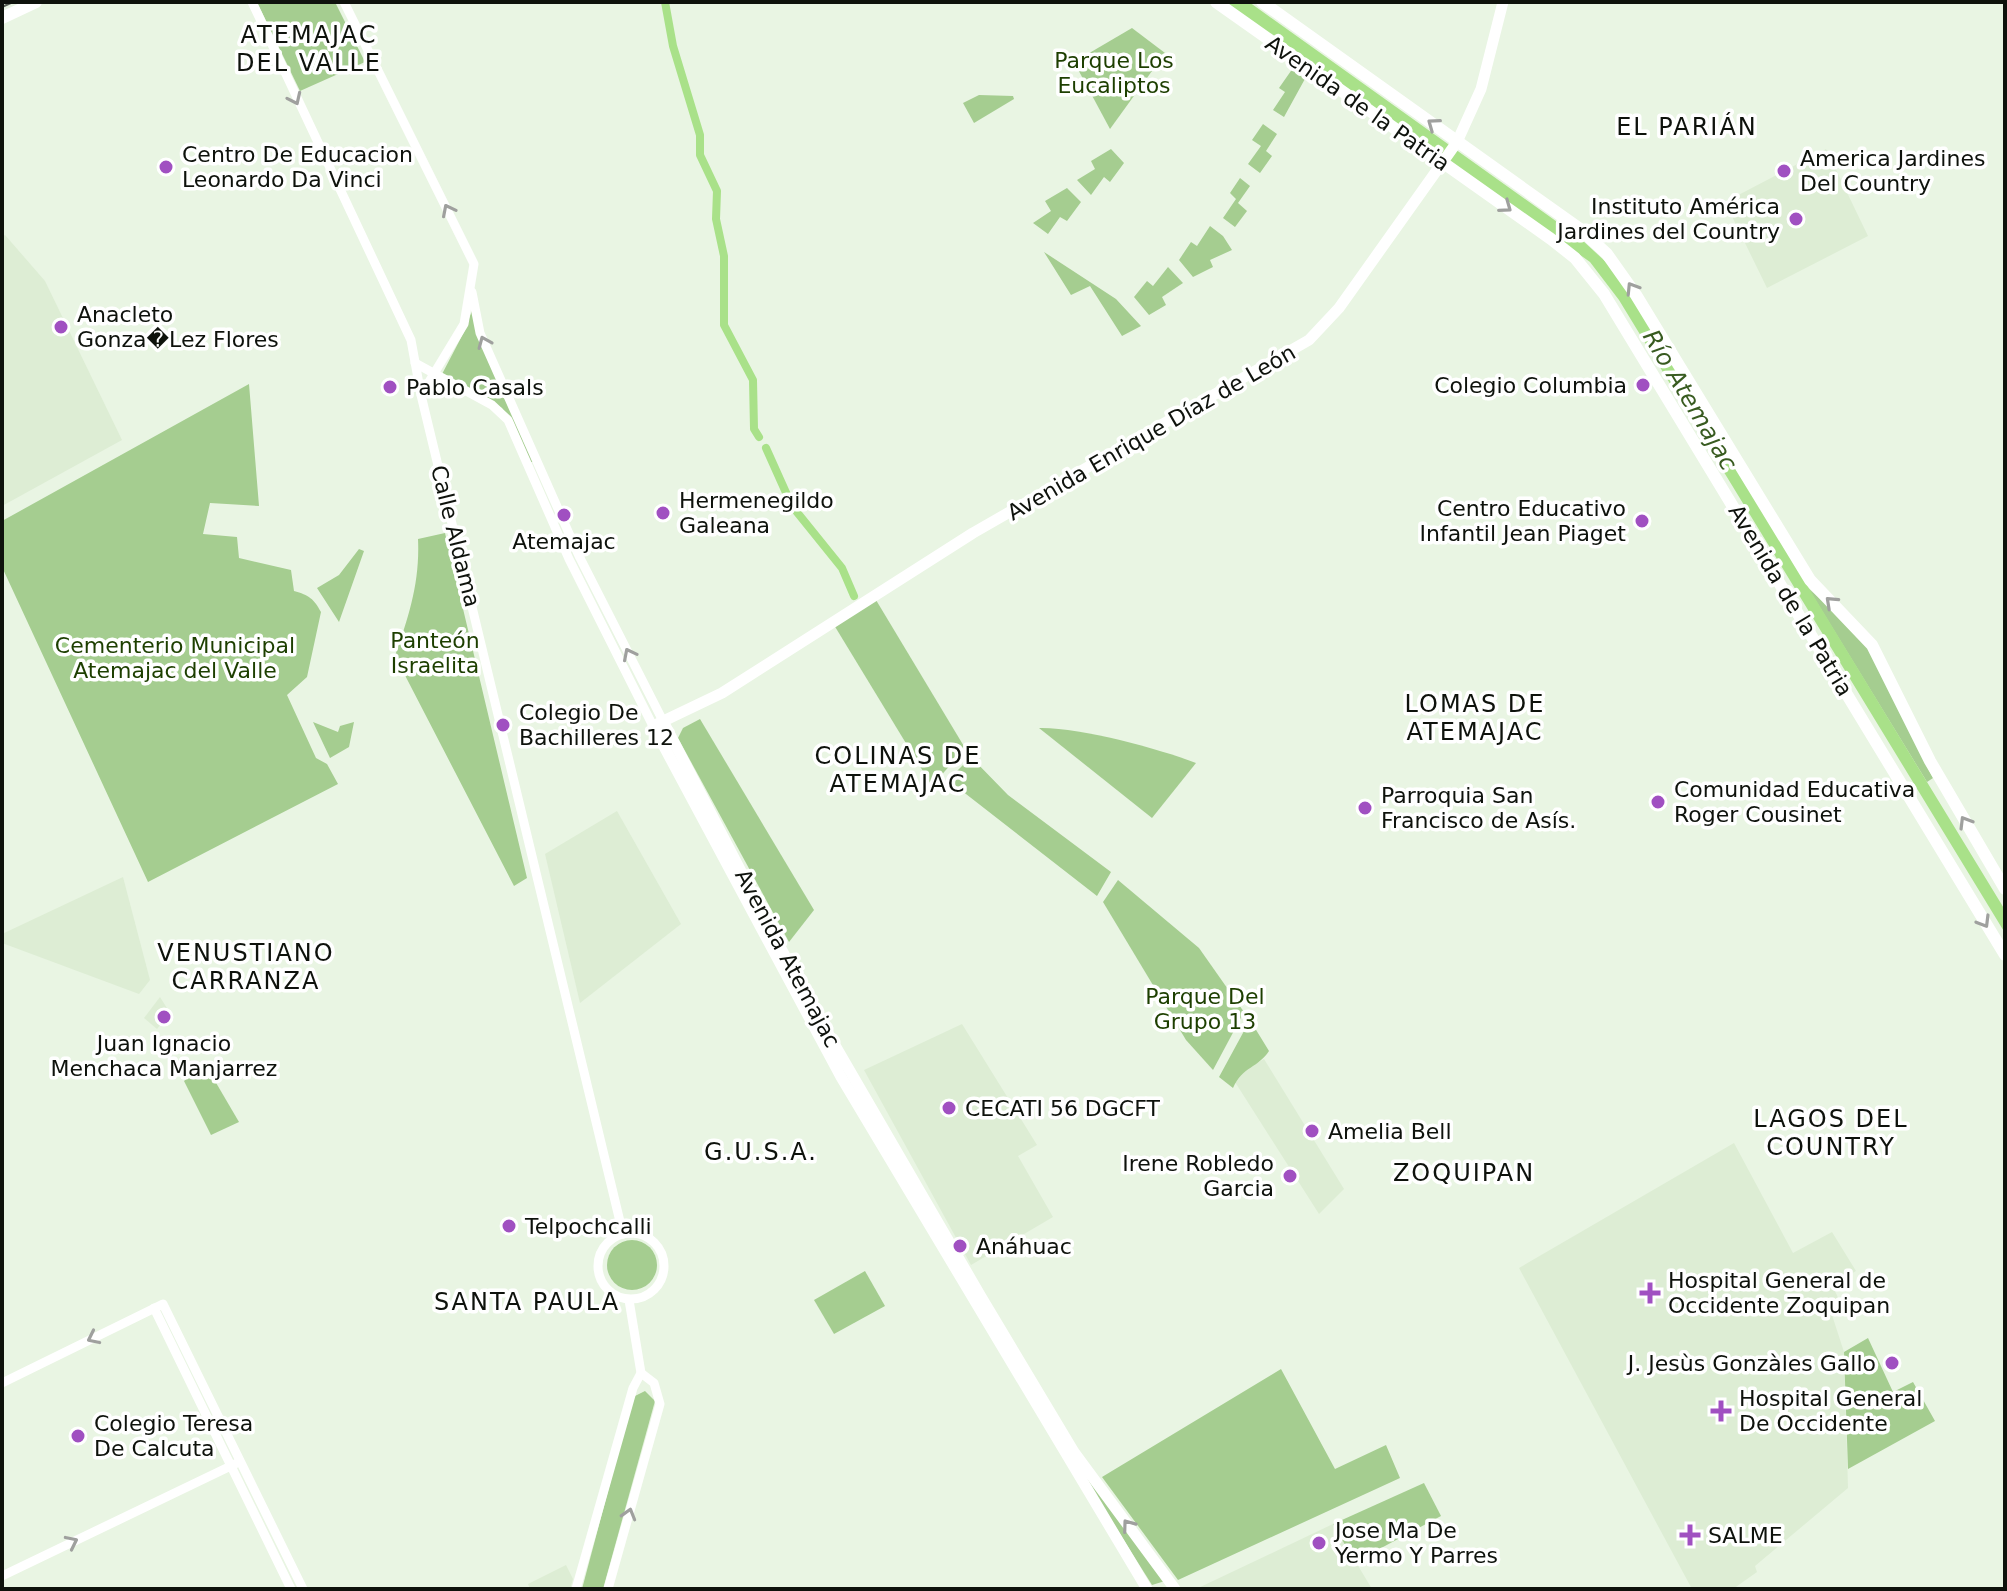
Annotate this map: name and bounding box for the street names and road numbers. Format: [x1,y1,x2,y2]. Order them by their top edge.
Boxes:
street label: Avenida de la Patria [1261,30,1455,176]
street label: Avenida Enrique Díaz de León [1003,339,1300,525]
street label: Calle Aldama [426,463,485,610]
street label: Avenida de la Patria [1723,500,1858,701]
street label: Avenida Atemajac [730,865,845,1052]

